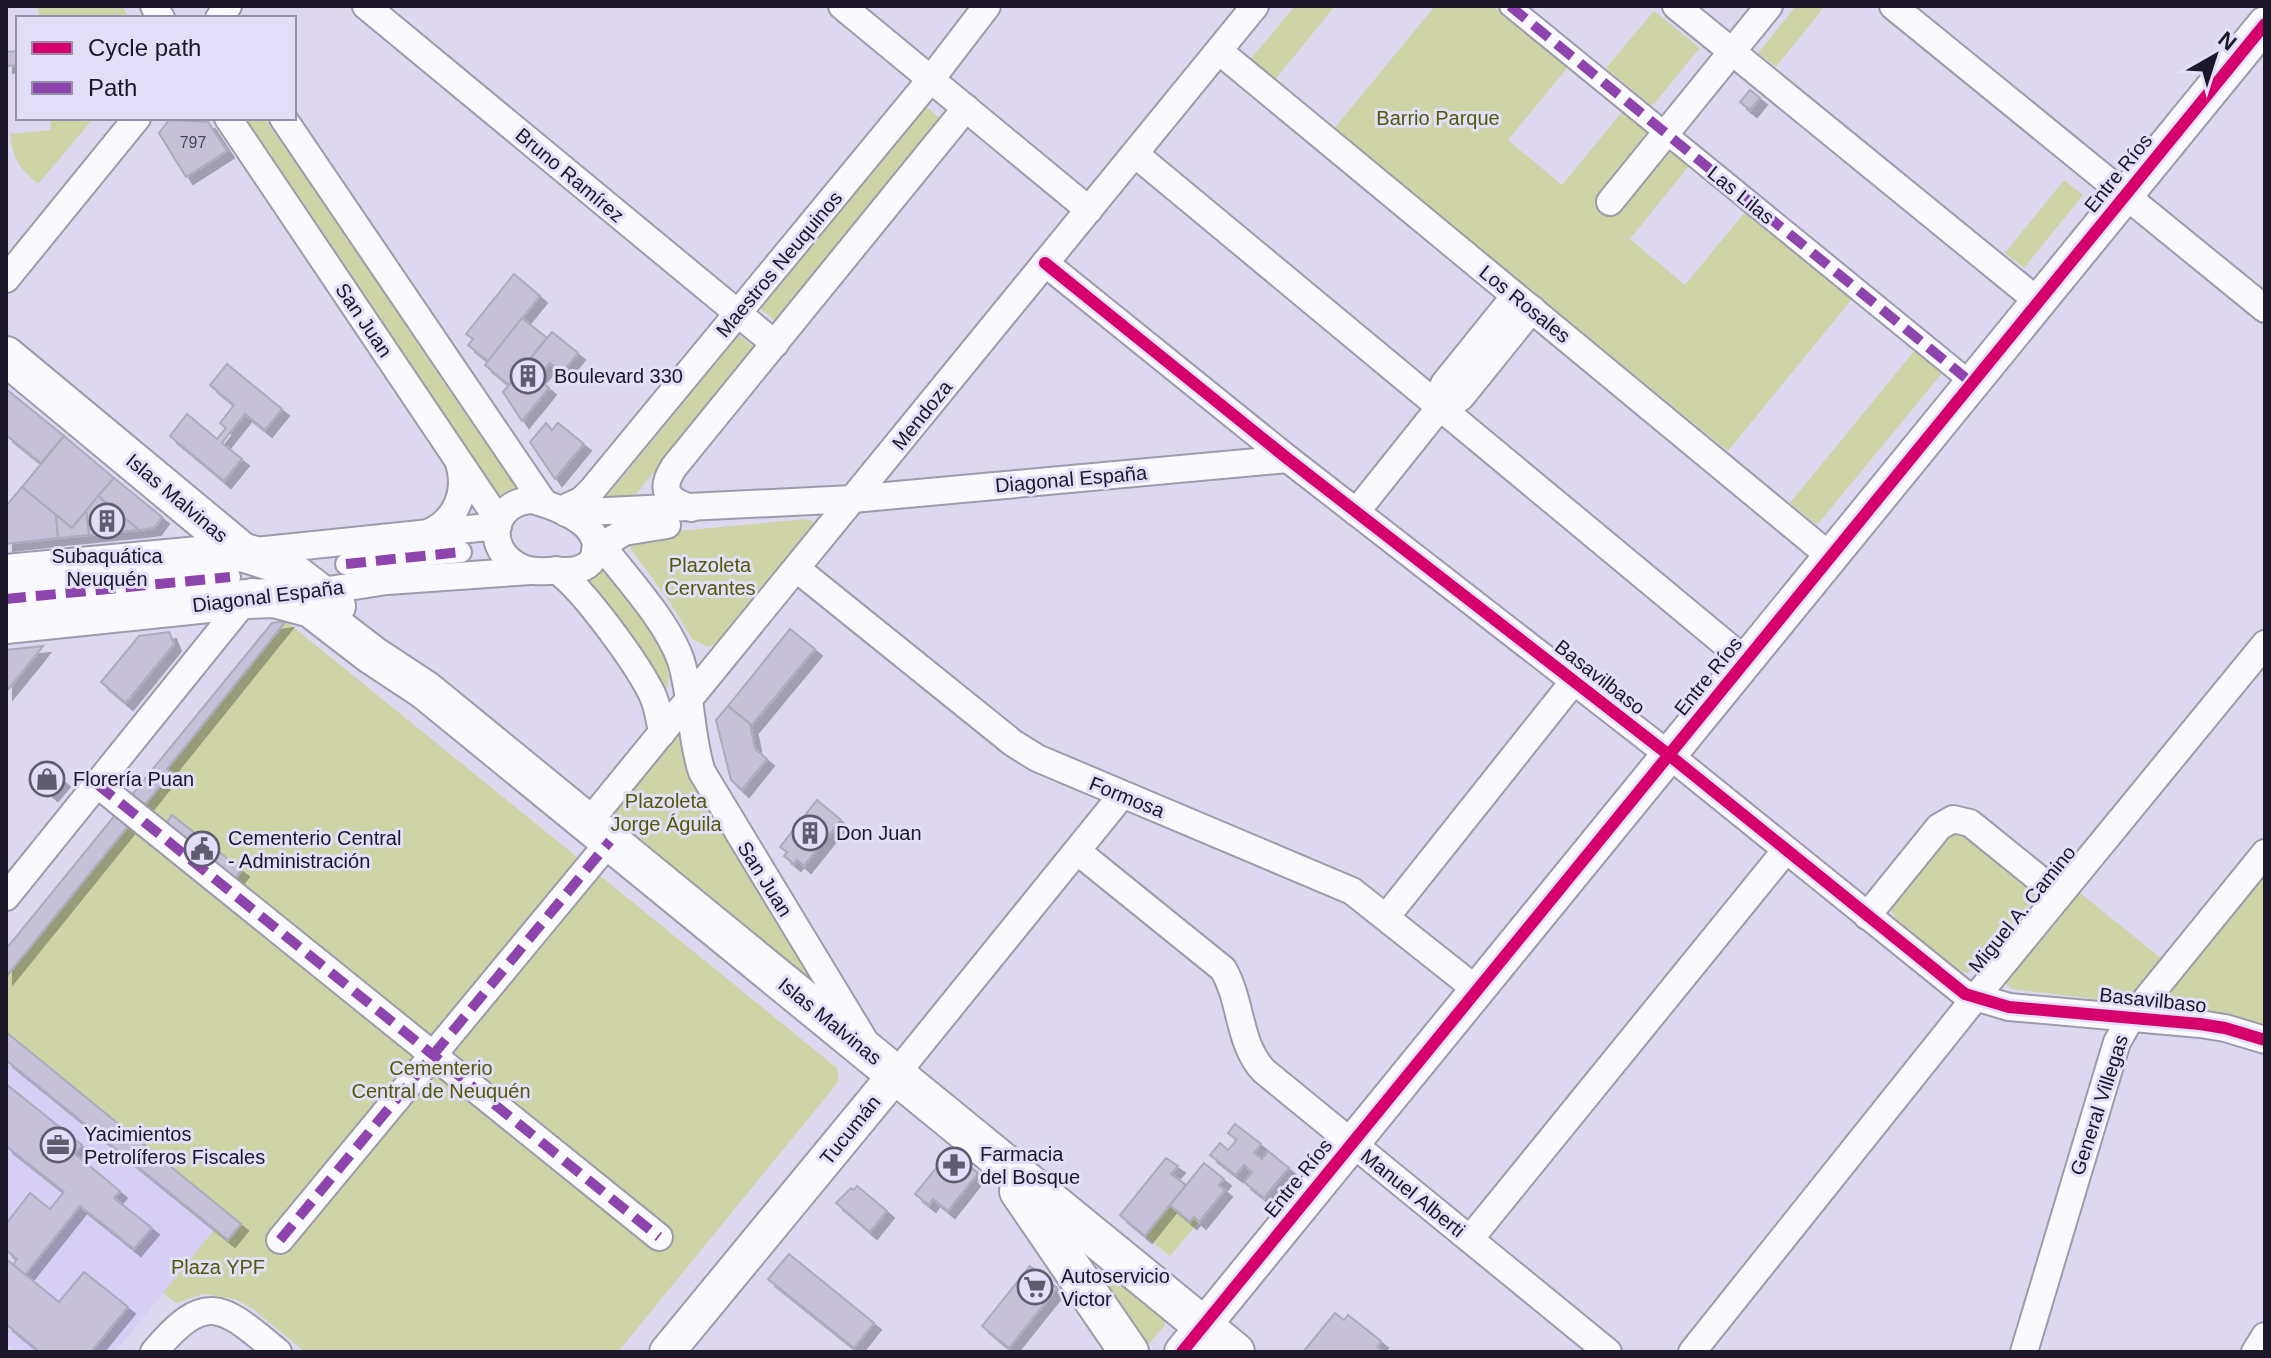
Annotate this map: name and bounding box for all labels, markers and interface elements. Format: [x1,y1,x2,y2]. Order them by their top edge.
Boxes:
legend [16,16,296,120]
north arrow [2175,16,2255,96]
text: N [2213,26,2241,56]
text: Cycle path [88,34,201,61]
text: Path [88,74,137,101]
park label: Barrio Parque [1376,107,1500,129]
street label: Bruno Ramírez [511,123,629,227]
street label: Entre Ríos [2080,129,2156,217]
house number: 797 [180,134,206,151]
street label: Las Lilas [1703,162,1779,228]
street label: Maestros Neuquinos [712,187,846,341]
street label: Los Rosales [1475,261,1575,347]
street label: San Juan [331,279,397,361]
building icon: Boulevard 330 [509,357,547,395]
place label: Boulevard 330 [554,365,683,387]
street label: Mendoza [888,375,957,454]
street label: Islas Malvinas [122,449,232,547]
street label: Diagonal España [994,461,1149,497]
building icon: Subaquática Neuquén [88,502,126,540]
place label: Subaquática Neuquén [51,545,163,590]
park label: Plazoleta Cervantes [664,554,756,599]
street label: Diagonal España [191,576,346,616]
street label: Entre Ríos [1670,632,1746,720]
street label: Basavilbaso [1551,635,1649,719]
shop icon: Florería Puan [28,760,66,798]
place label: Florería Puan [73,768,194,790]
street label: Formosa [1086,772,1169,822]
park label: Plazoleta Jorge Águila [610,790,722,835]
building icon: Don Juan [791,814,829,852]
place label: Don Juan [836,822,922,844]
place label: Cementerio Central - Administración [228,827,401,872]
public building icon: Cementerio Central - Administración [183,830,221,868]
street label: San Juan [733,837,797,921]
street label: Miguel A. Camino [1964,841,2080,977]
street label: Islas Malvinas [774,973,886,1069]
street label: Basavilbaso [2098,983,2208,1017]
street label: General Villegas [2066,1032,2132,1178]
park label: Cementerio Central de Neuquén [351,1057,531,1102]
street label: Tucumán [815,1091,885,1169]
place label: Yacimientos Petrolíferos Fiscales [84,1123,265,1168]
office icon: Yacimientos Petrolíferos Fiscales [39,1126,77,1164]
street label: Entre Ríos [1260,1134,1336,1222]
place label: Farmacia del Bosque [980,1143,1080,1188]
street label: Manuel Alberti [1357,1145,1469,1241]
pharmacy icon: Farmacia del Bosque [935,1146,973,1184]
park label: Plaza YPF [171,1256,265,1278]
place label: Autoservicio Victor [1061,1265,1170,1310]
supermarket icon: Autoservicio Victor [1016,1268,1054,1306]

